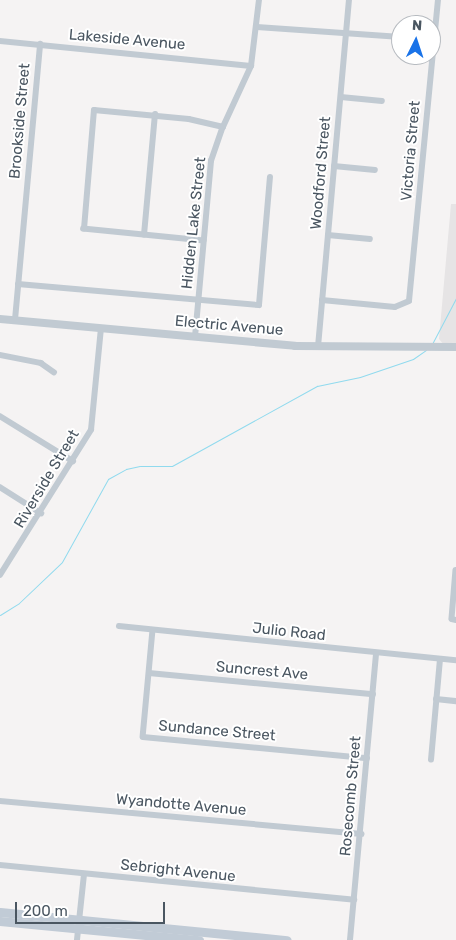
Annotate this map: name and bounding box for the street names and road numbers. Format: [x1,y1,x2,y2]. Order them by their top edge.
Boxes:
street label: Lakeside Avenue [68,26,186,54]
street label: Brookside Street [6,62,34,180]
street label: Victoria Street [398,100,424,202]
street label: Woodford Street [307,116,335,230]
street label: Hidden Lake Street [178,156,210,290]
street label: Electric Avenue [174,312,284,340]
street label: Riverside Street [11,427,83,531]
street label: Julio Road [251,619,327,645]
street label: Suncrest Ave [215,658,309,684]
street label: Sundance Street [158,717,276,745]
street label: Rosecomb Street [337,735,365,857]
street label: Wyandotte Avenue [115,790,247,820]
street label: Sebright Avenue [119,856,237,886]

